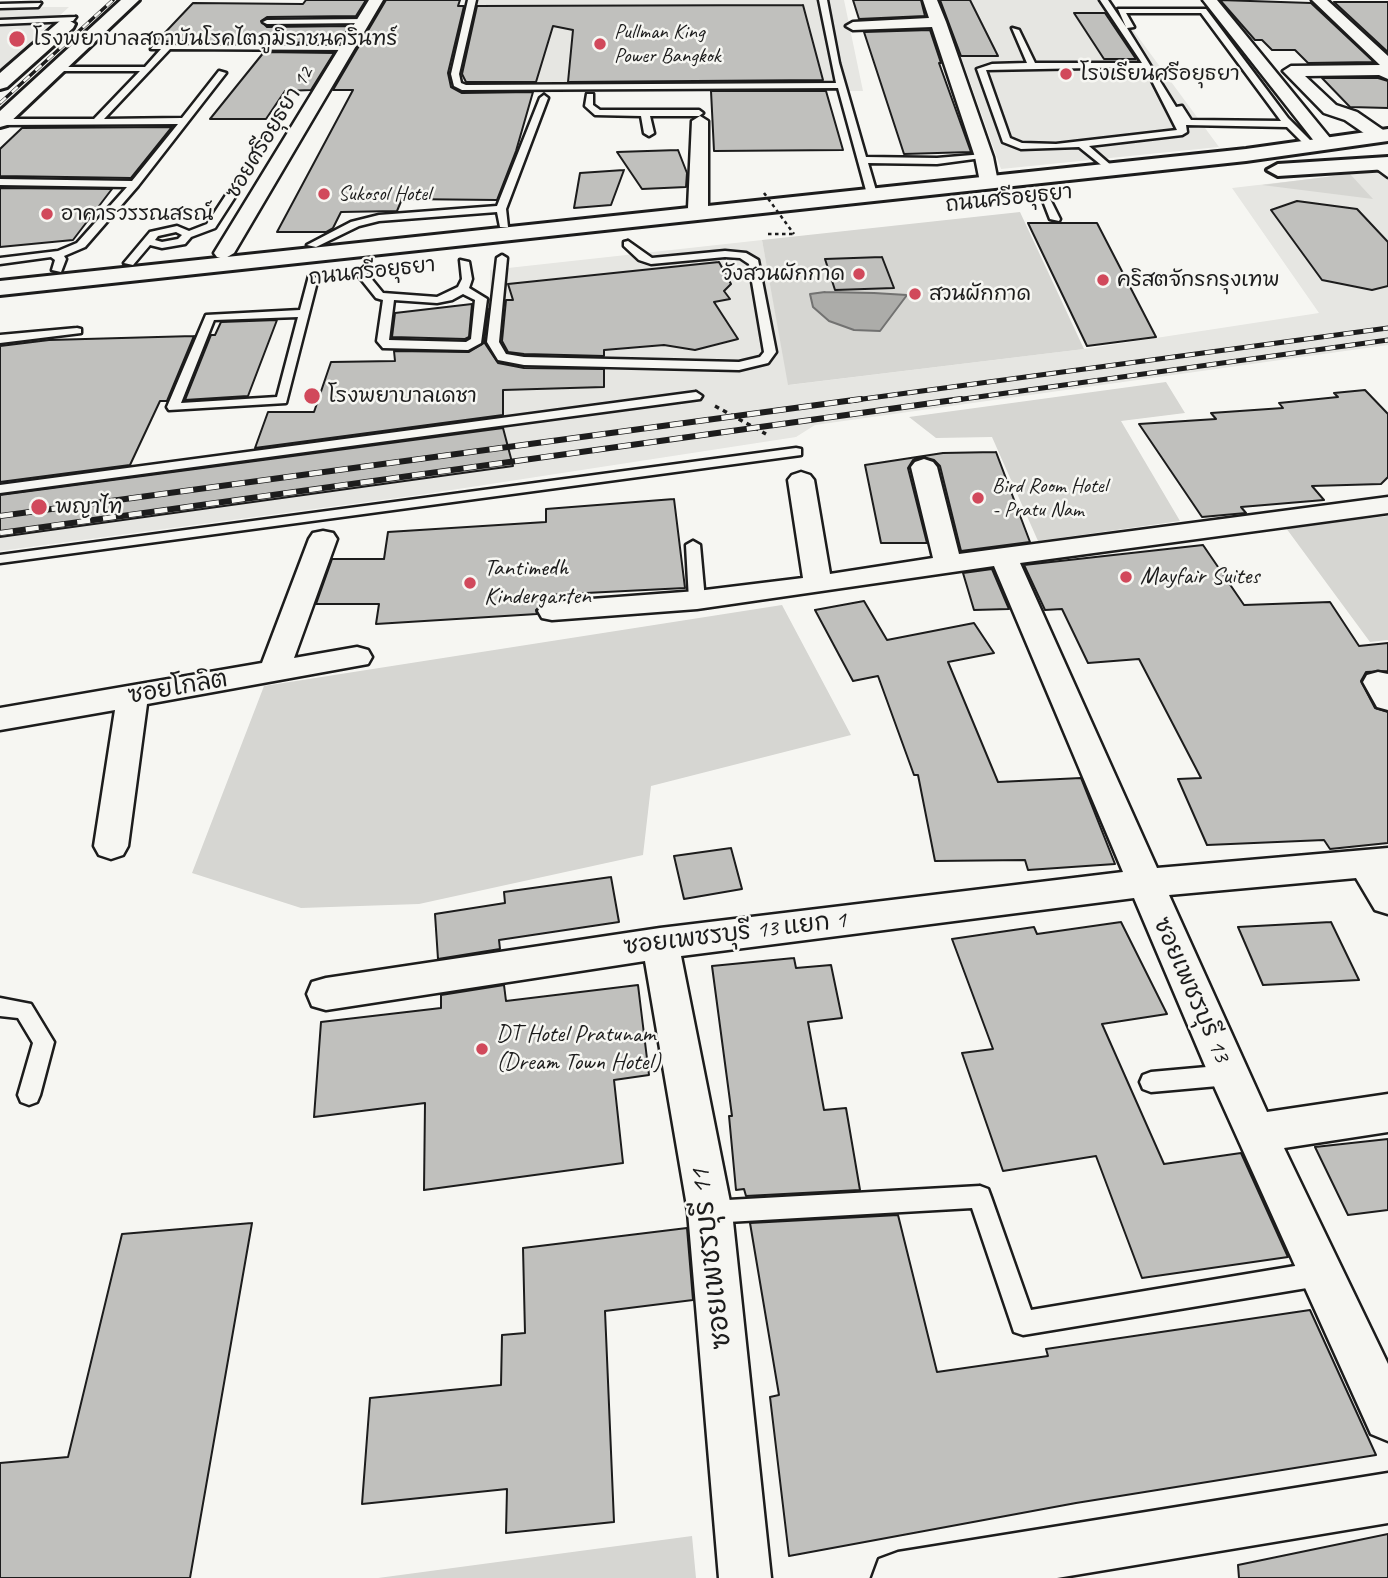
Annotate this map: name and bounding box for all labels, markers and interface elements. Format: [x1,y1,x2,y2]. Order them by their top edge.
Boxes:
place label: Pullman King Power Bangkok [614,19,720,69]
place label: โรงพยาบาลสถาบันโรคไตภูมิราชนครินทร์ [33,26,397,52]
marker: โรงพยาบาลสถาบันโรคไตภูมิราชนครินทร์ [7,29,27,49]
marker: Pullman King Power Bangkok [592,36,608,52]
place label: โรงเรียนศรีอยุธยา [1080,61,1240,87]
street label: ซอยศรีอยุธยา 12 [221,63,319,203]
marker: โรงเรียนศรีอยุธยา [1058,66,1074,82]
street label: ถนนศรีอยุธยา [944,180,1074,218]
place label: Sukosol Hotel [338,181,431,207]
marker: Sukosol Hotel [316,186,332,202]
place label: อาคารวรรณสรณ์ [61,201,213,227]
marker: อาคารวรรณสรณ์ [39,206,55,222]
street label: ถนนศรีอยุธยา [307,253,437,291]
place label: วังสวนผักกาด [722,261,845,287]
marker: วังสวนผักกาด [851,266,867,282]
place label: คริสตจักรกรุงเทพ [1117,267,1280,293]
marker: คริสตจักรกรุงเทพ [1095,272,1111,288]
place label: สวนผักกาด [929,281,1031,307]
marker: สวนผักกาด [907,286,923,302]
place label: โรงพยาบาลเดชา [328,383,477,409]
marker: โรงพยาบาลเดชา [302,386,322,406]
place label: Bird Room Hotel - Pratu Nam [992,473,1107,523]
marker: Bird Room Hotel - Pratu Nam [970,490,986,506]
place label: พญาไท [55,494,123,520]
marker: พญาไท [29,497,49,517]
place label: Tantimedh Kindergarten [484,555,591,611]
place label: Mayfair Suites [1140,563,1259,591]
marker: Mayfair Suites [1118,569,1134,585]
marker: Tantimedh Kindergarten [462,575,478,591]
street label: ซอยโกลิต [126,665,230,711]
street label: ซอยเพชรบุรี 13 แยก 1 [622,906,848,962]
street label: ซอยเพชรบุรี 13 [1146,913,1236,1067]
place label: DT Hotel Pratunam (Dream Town Hotel) [496,1021,660,1077]
marker: DT Hotel Pratunam (Dream Town Hotel) [474,1041,490,1057]
street label: ซอยเพชรบุรี 11 [684,1167,740,1351]

